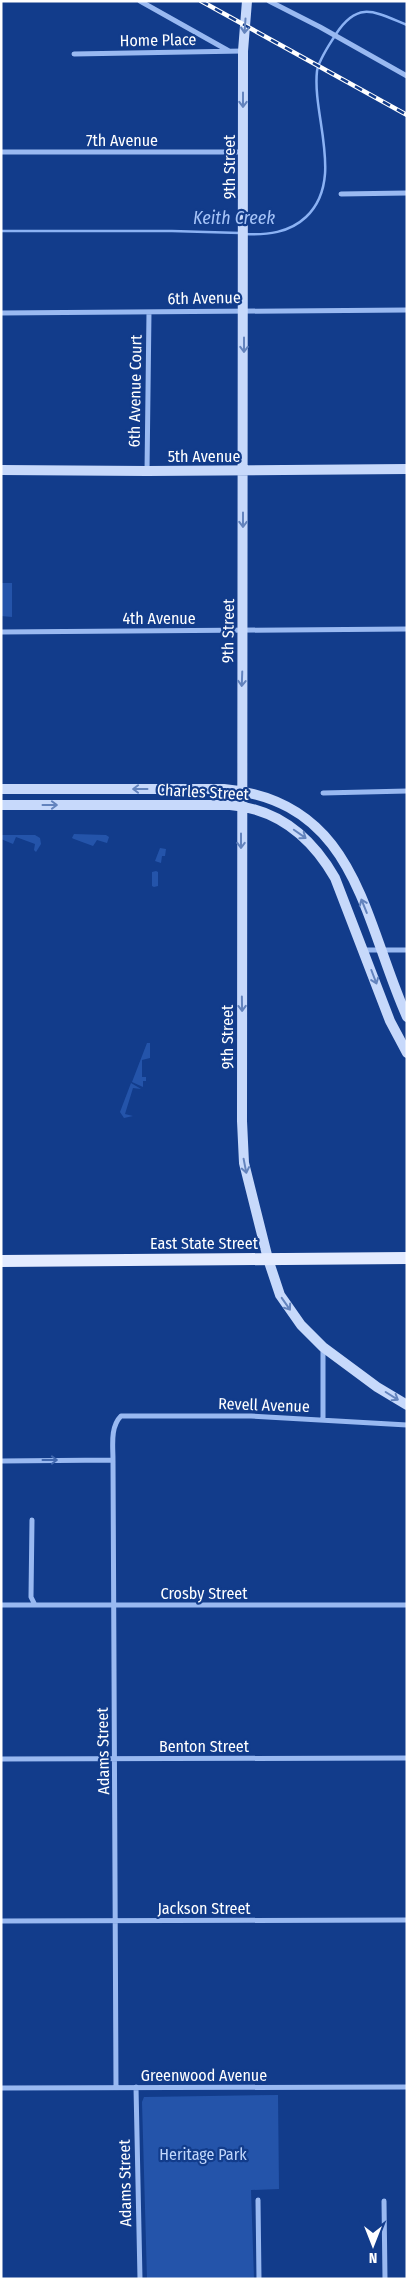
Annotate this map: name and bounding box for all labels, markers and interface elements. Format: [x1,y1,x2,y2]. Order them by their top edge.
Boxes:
one-way arrow [240,18,249,34]
street label: Home Place [119,30,197,50]
one-way arrow [238,92,248,108]
street label: 7th Avenue [86,131,158,150]
street label: 9th Street [220,134,239,199]
water label: Keith Creek [193,207,275,229]
street label: 6th Avenue [167,288,241,308]
street label: 6th Avenue Court [125,334,145,447]
one-way arrow [239,336,249,352]
street label: 5th Avenue [168,447,240,466]
one-way arrow [238,511,248,527]
street label: 9th Street [218,598,238,663]
street label: 4th Avenue [122,609,196,628]
one-way arrow [237,670,247,686]
street label: Charles Street [157,780,250,804]
one-way arrow [132,784,148,794]
one-way arrow [42,800,58,810]
one-way arrow [293,829,307,839]
one-way arrow [236,832,246,849]
one-way arrow [359,899,369,914]
one-way arrow [370,968,379,984]
one-way arrow [237,996,247,1012]
street label: 9th Street [218,1004,237,1069]
one-way arrow [241,1158,251,1174]
street label: East State Street [150,1234,259,1253]
one-way arrow [281,1297,291,1311]
one-way arrow [384,1391,398,1401]
street label: Revell Avenue [218,1394,310,1416]
one-way arrow [42,1455,58,1465]
street label: Crosby Street [161,1584,248,1603]
street label: Adams Street [93,1707,113,1795]
street label: Benton Street [159,1737,250,1756]
street label: Jackson Street [157,1899,251,1918]
street label: Greenwood Avenue [141,2066,267,2085]
street label: Adams Street [115,2139,135,2227]
park label: Heritage Park [159,2145,247,2164]
north arrow [348,2220,398,2270]
text: N [369,2249,377,2266]

